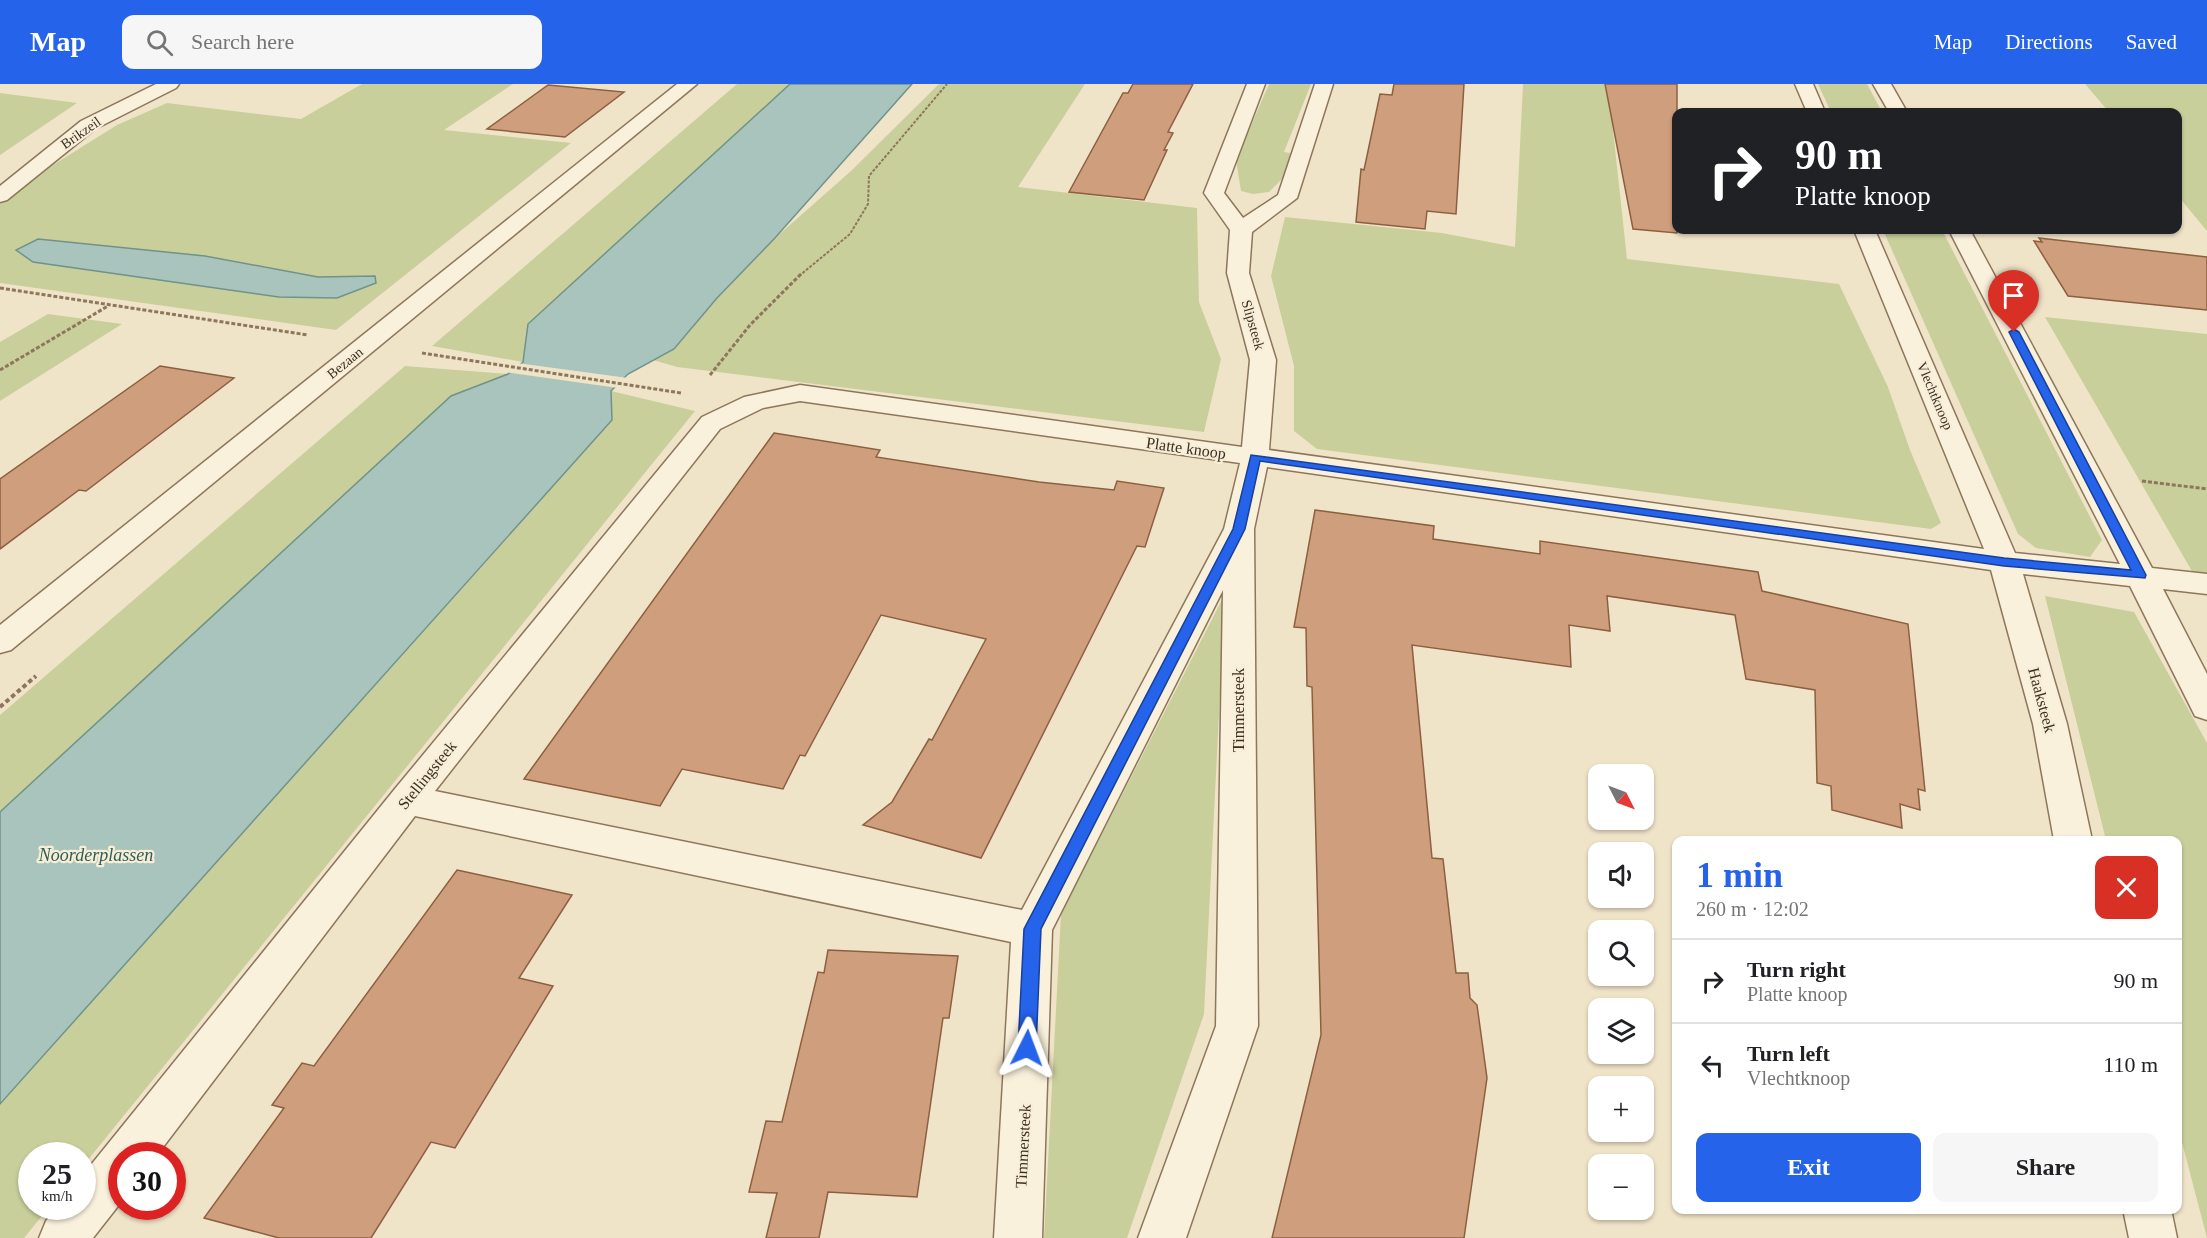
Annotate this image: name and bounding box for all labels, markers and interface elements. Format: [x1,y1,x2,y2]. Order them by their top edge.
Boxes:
search box [122,15,542,69]
text: Map [30,26,86,57]
icon: search [143,26,176,59]
text: Search here [191,29,294,54]
text: Map [1934,30,1972,54]
text: Directions [2005,30,2093,54]
text: Saved [2126,30,2177,54]
street label: Brikzeil [58,114,104,152]
icon: right [1696,132,1774,210]
text: 90 m [1795,132,1883,178]
text: Platte knoop [1795,181,1931,211]
pin [1988,270,2039,332]
icon: arrive [1997,279,2030,312]
street label: Slipsteek [1239,298,1267,352]
street label: Bezaan [324,344,366,382]
street label: Vlechtknoop [1914,360,1956,432]
street label: Platte knoop [1145,434,1227,463]
street label: Haaksteek [2025,666,2059,734]
street label: Timmersteek [1230,668,1247,752]
street label: Stellingsteek [394,738,460,813]
north arrow [1588,764,1654,830]
map controls [1588,764,1654,1220]
button: sound [1588,842,1654,908]
water label: Noorderplassen [38,845,153,865]
text: 1 min [1696,855,1783,895]
button: close [2095,856,2158,919]
text: 260 m · 12:02 [1696,898,1809,920]
button: search [1588,920,1654,986]
text: Turn right [1747,957,1846,982]
icon: right [1696,965,1729,998]
text: 90 m [2113,968,2158,993]
text: Platte knoop [1747,983,1848,1005]
button: layers [1588,998,1654,1064]
position arrow [995,1016,1059,1080]
text: Turn left [1747,1041,1830,1066]
icon: left [1696,1049,1729,1082]
text: 110 m [2103,1052,2158,1077]
text: Vlechtknoop [1747,1067,1850,1089]
button: + [1588,1076,1654,1142]
street label: Timmersteek [1012,1104,1034,1188]
button: Exit [1696,1133,1921,1202]
button: Share [1933,1133,2158,1202]
speed limit sign: 30 [108,1142,186,1220]
button: − [1588,1154,1654,1220]
text: 25 [42,1157,72,1190]
text: km/h [42,1188,72,1204]

